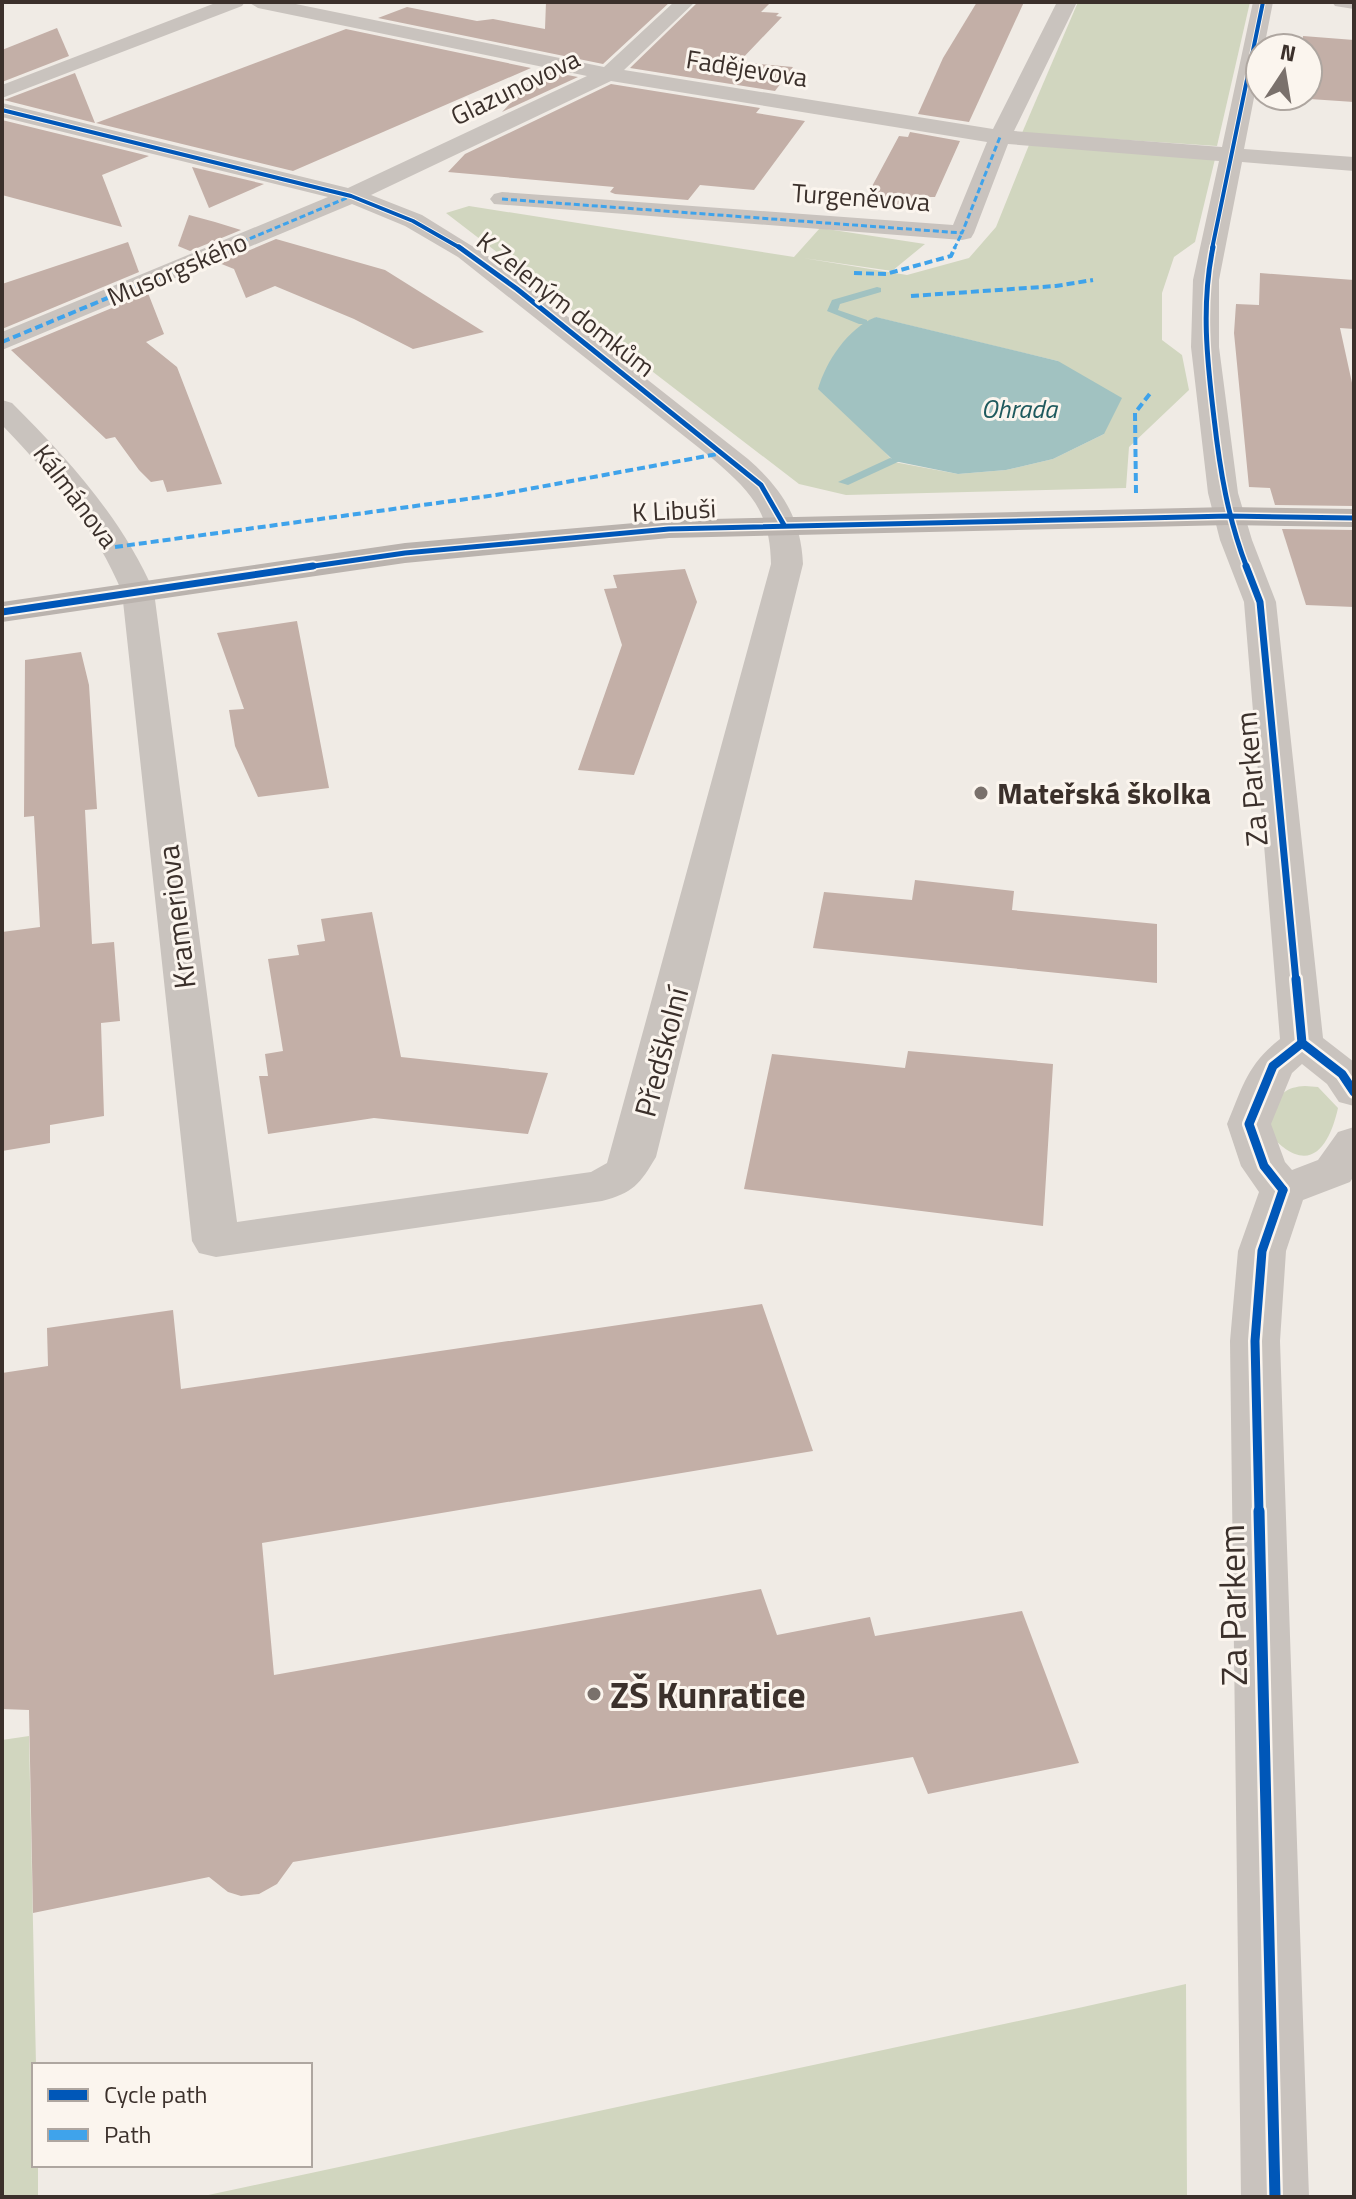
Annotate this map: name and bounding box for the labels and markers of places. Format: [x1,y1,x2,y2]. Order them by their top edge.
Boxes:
place label: Mateřská školka [997,770,1211,816]
marker: Mateřská školka [972,784,990,802]
place label: ZŠ Kunratice [610,1667,806,1722]
marker: ZŠ Kunratice [585,1685,603,1703]

